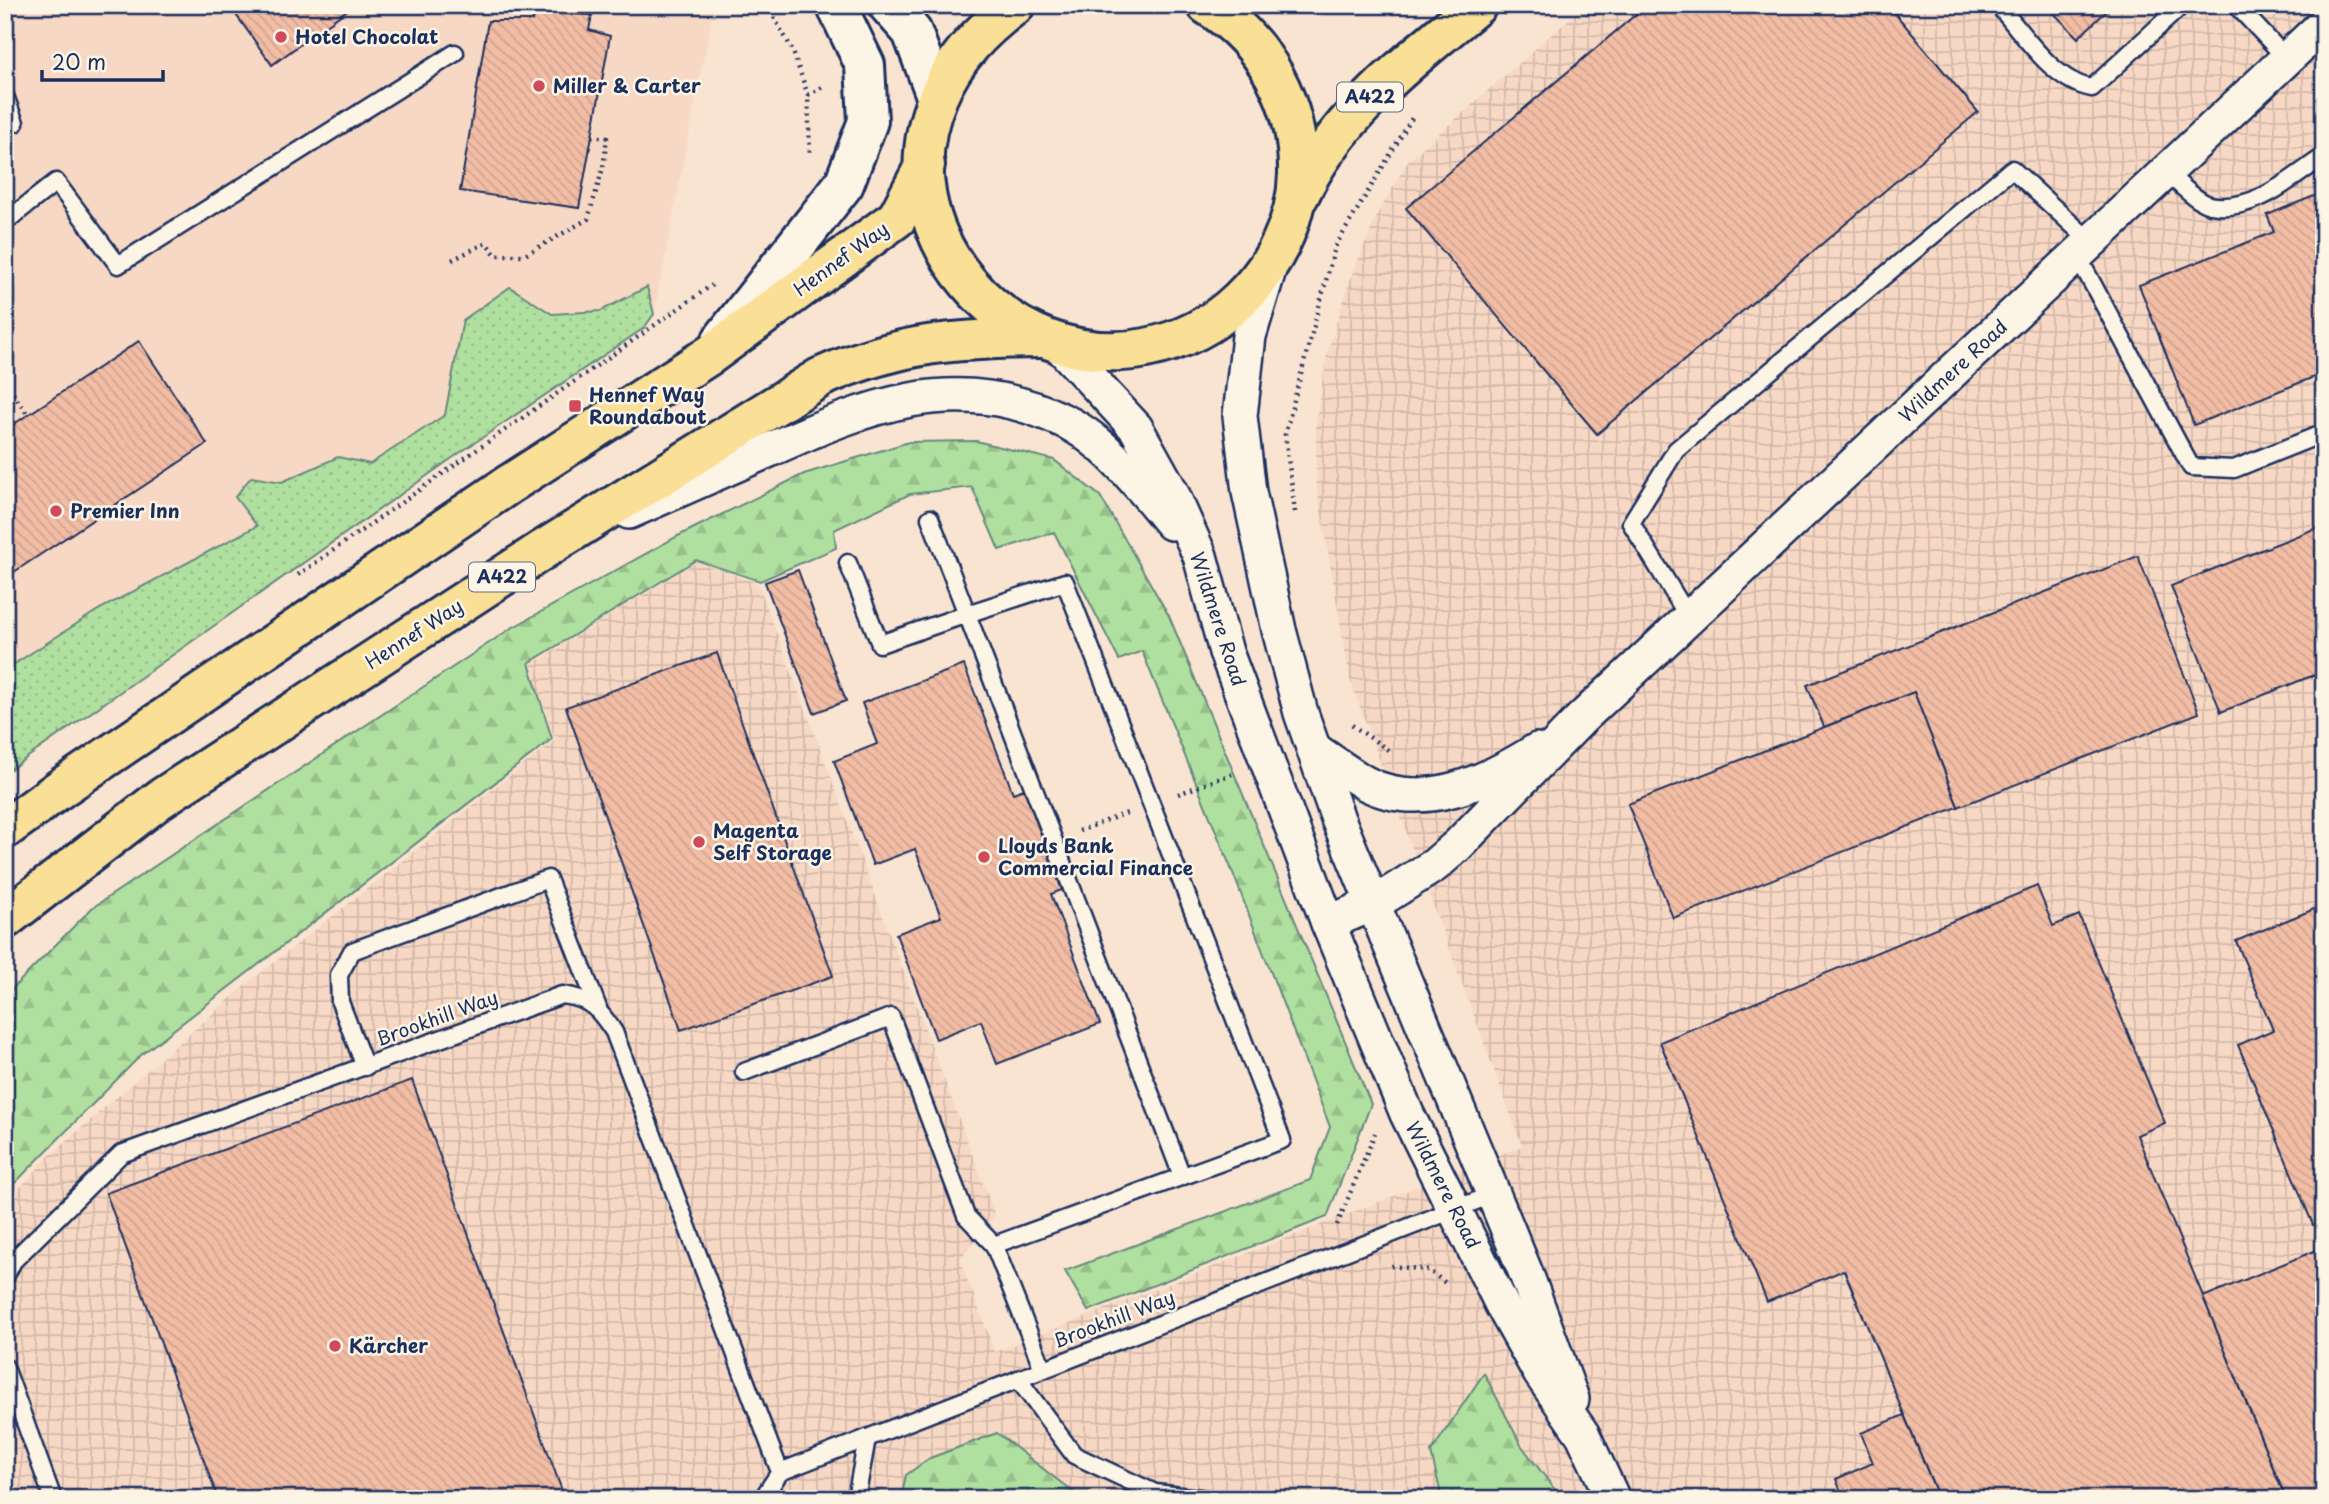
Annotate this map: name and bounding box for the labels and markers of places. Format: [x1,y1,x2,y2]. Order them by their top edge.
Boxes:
place label: Hotel Chocolat [295,22,438,50]
marker: Hotel Chocolat [273,29,289,45]
place label: Miller & Carter [553,71,701,99]
marker: Miller & Carter [531,78,547,94]
place label: Hennef Way Roundabout [589,380,707,430]
marker: Hennef Way Roundabout [567,398,583,414]
place label: Premier Inn [70,496,180,524]
marker: Premier Inn [48,503,64,519]
place label: Magenta Self Storage [713,816,832,866]
place label: Lloyds Bank Commercial Finance [998,831,1193,881]
marker: Magenta Self Storage [691,834,707,850]
marker: Lloyds Bank Commercial Finance [976,849,992,865]
place label: Kärcher [349,1331,428,1359]
marker: Kärcher [327,1338,343,1354]

